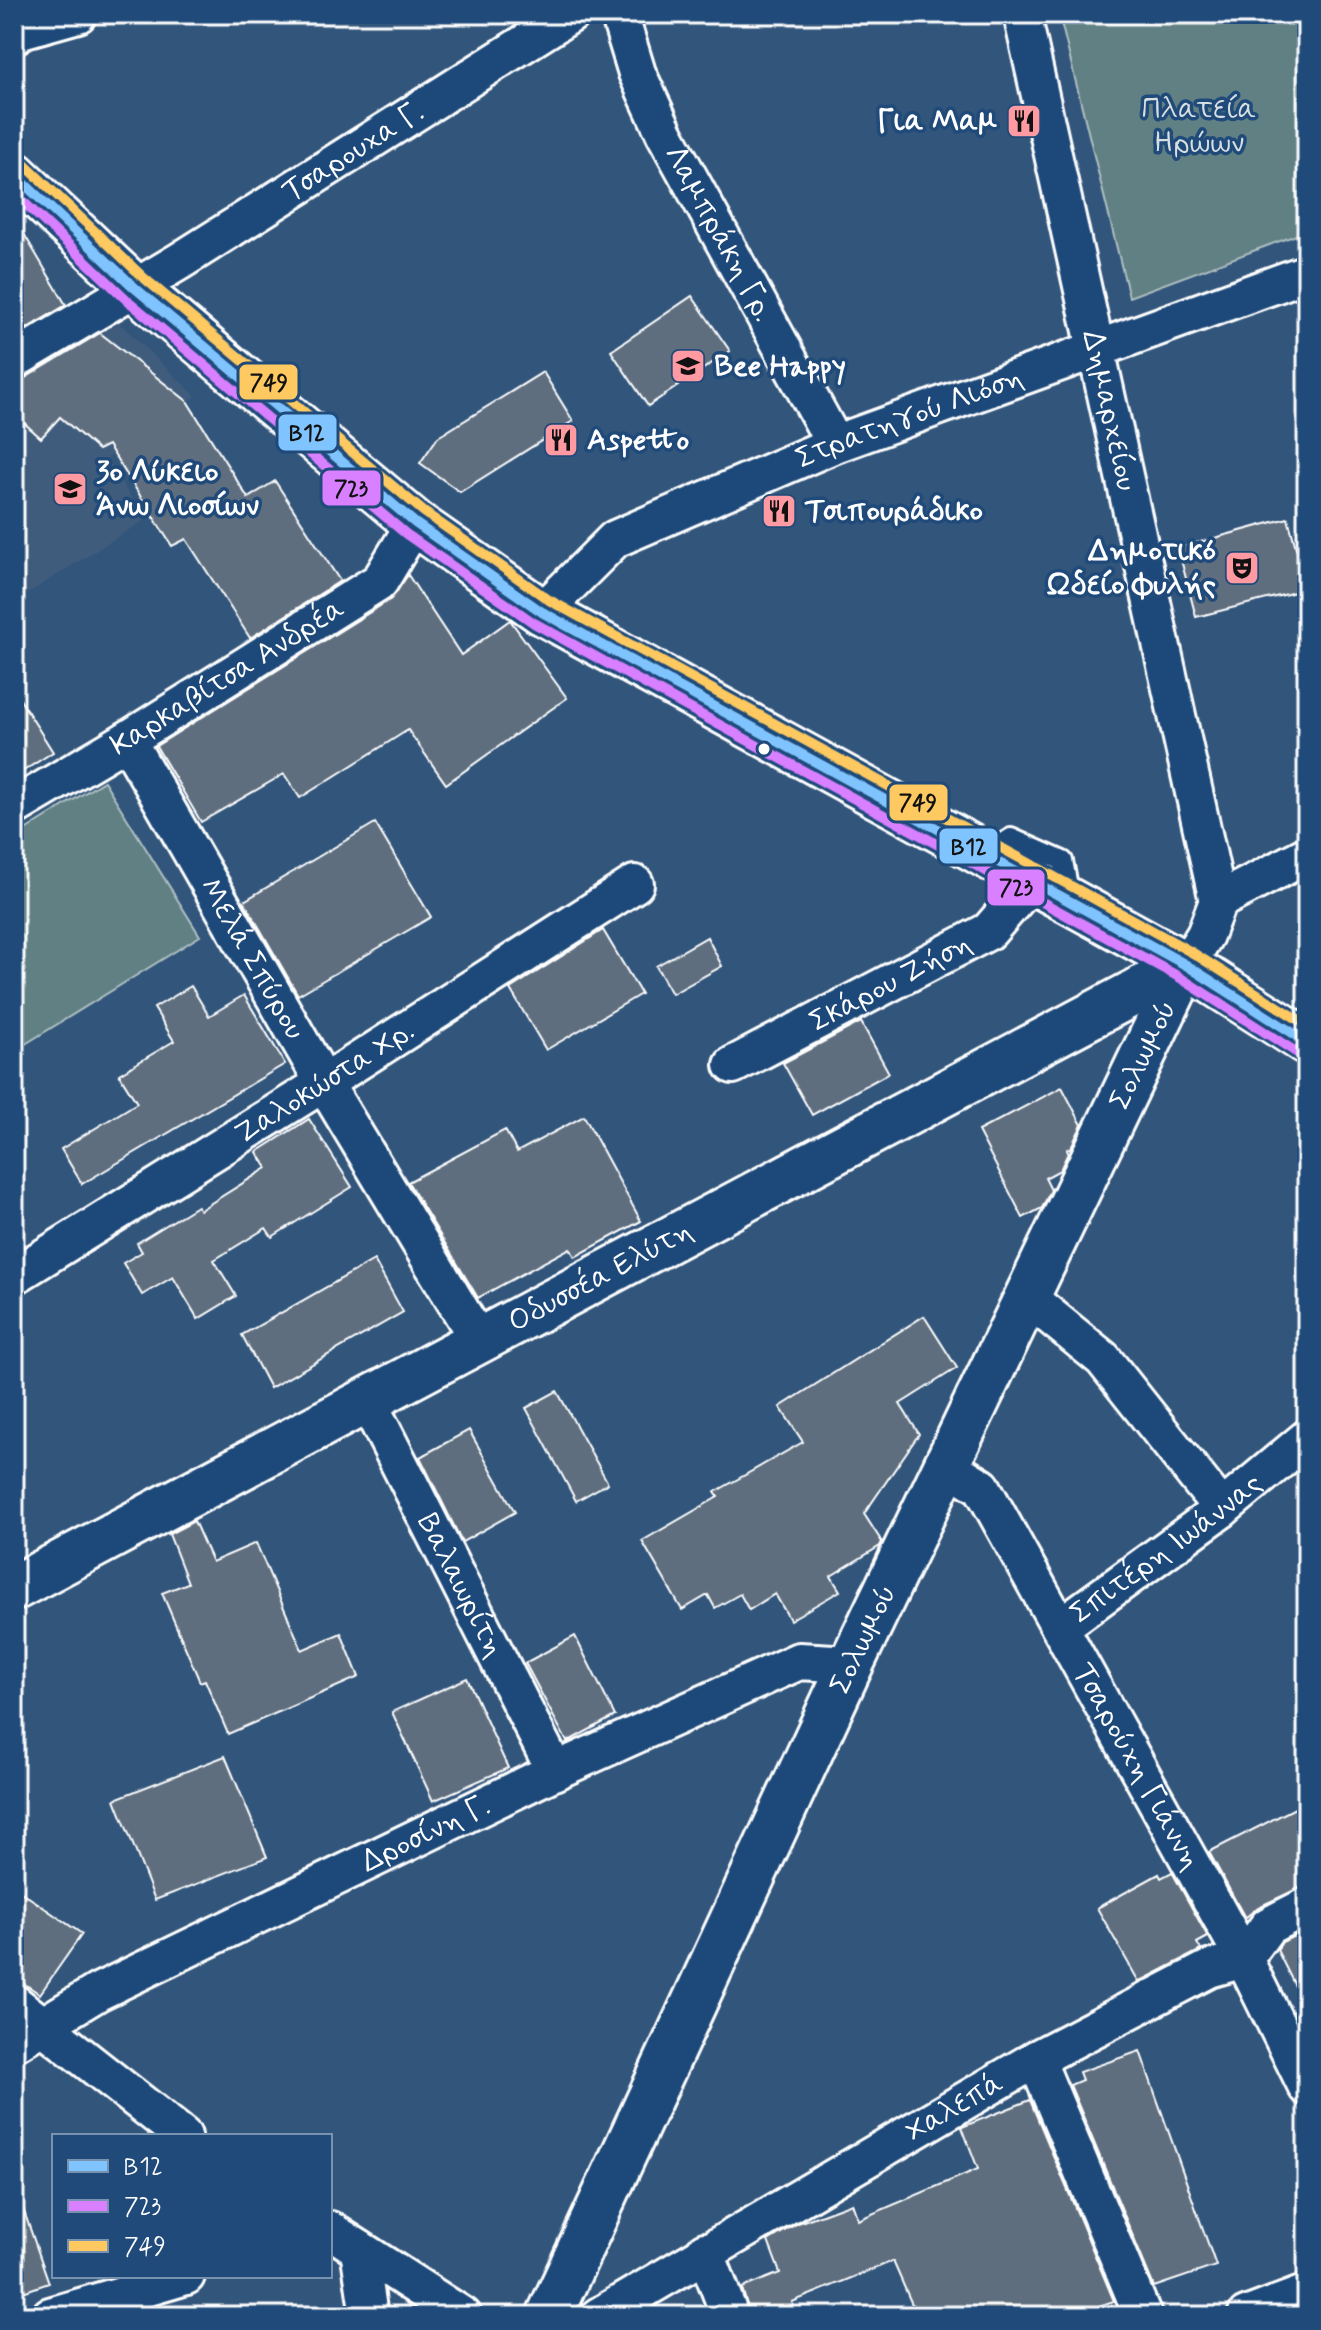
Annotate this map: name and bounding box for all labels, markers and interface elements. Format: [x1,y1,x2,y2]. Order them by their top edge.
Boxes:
park label: Πλατεία Ηρώων [1142,90,1257,163]
street label: Τσαρουχα Γ. [275,92,431,211]
place label: Για Μαμ [877,102,998,141]
restaurant icon: Για Μαμ [1005,102,1043,140]
street label: Λαμπράκη Γρ. [655,138,783,328]
street label: Δημαρχείου [1073,326,1146,495]
school or university icon: Bee Happy [669,347,707,385]
place label: Bee Happy [714,347,846,386]
street label: Στρατηγού Λιόση [790,358,1029,478]
line badge: 749 [238,363,299,401]
text: 749 [250,370,288,398]
line badge: Β12 [277,413,338,452]
text: Β12 [289,420,325,448]
restaurant icon: Aspetto [542,421,580,459]
place label: Aspetto [587,421,689,460]
place label: 3ο Λύκειο Άνω Λιοσίων [96,453,259,526]
line badge: 723 [321,469,382,507]
school or university icon: 3ο Λύκειο Άνω Λιοσίων [51,470,89,508]
text: 723 [334,476,368,504]
restaurant icon: Τσιπουράδικο [760,492,798,530]
place label: Τσιπουράδικο [804,492,983,531]
place label: Δημοτικό Ωδείο Φυλής [1046,532,1216,605]
theatre icon: Δημοτικό Ωδείο Φυλής [1223,549,1261,587]
street label: Καρκαβίτσα Ανδρέα [103,589,352,765]
unlabelled marker [756,741,772,757]
line badge: 749 [888,783,949,822]
text: 749 [899,790,937,818]
line badge: Β12 [938,827,999,865]
text: Β12 [951,834,987,862]
line badge: 723 [986,868,1046,907]
street label: Μελά Σπύρου [191,870,314,1047]
text: 723 [999,875,1033,903]
street label: Σκάρου Ζήση [803,924,979,1041]
street label: Σολωμού [1100,994,1186,1116]
street label: Ζαλοκώστα Χρ. [228,1011,421,1153]
street label: Οδυσσέα Ελύτη [501,1211,700,1341]
street label: Σπιτέρη Ιωάννας [1062,1464,1270,1633]
street label: Βαλαωρίτη [408,1507,514,1664]
street label: Σολωμού [820,1578,906,1700]
street label: Τσαρούχη Γιάννη [1064,1656,1210,1877]
street label: Δροσίνη Γ. [354,1786,496,1881]
street label: Χαλεπά [898,2063,1010,2151]
legend [52,2134,332,2278]
text: Β12 [124,2152,163,2183]
text: 723 [124,2192,161,2223]
text: 749 [124,2232,166,2263]

